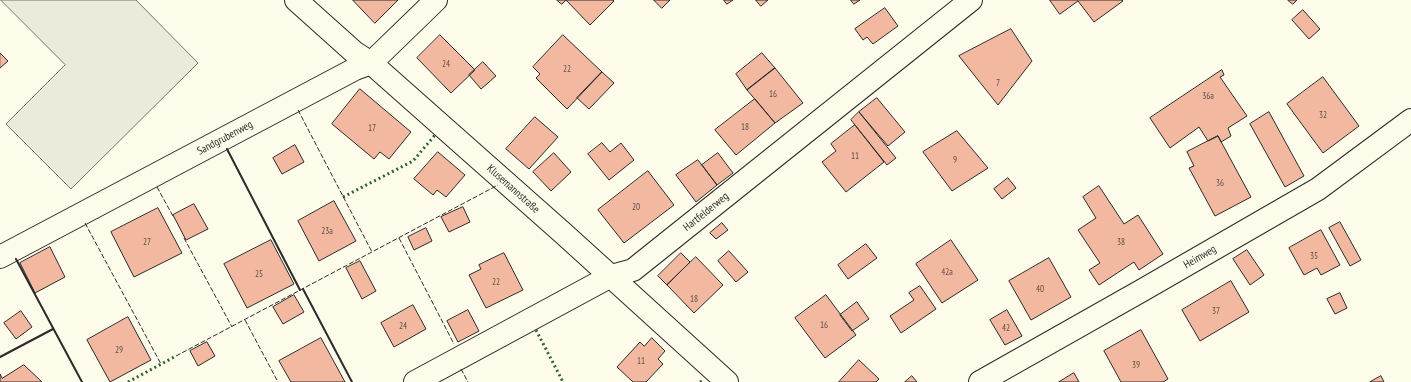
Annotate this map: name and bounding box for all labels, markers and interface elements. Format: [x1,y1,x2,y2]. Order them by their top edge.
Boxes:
house number: 24 [442,59,450,69]
house number: 22 [563,64,571,74]
house number: 7 [996,78,1000,88]
house number: 16 [769,89,777,99]
house number: 36a [1202,91,1214,101]
house number: 32 [1319,110,1327,120]
street label: Sandgrubenweg [195,118,255,158]
house number: 18 [741,122,749,132]
house number: 17 [368,123,376,133]
house number: 11 [851,151,859,161]
house number: 9 [953,155,957,165]
street label: Klusemannstraße [484,162,542,216]
house number: 36 [1216,178,1224,188]
street label: Hartfelderweg [681,190,731,234]
house number: 20 [632,202,640,212]
house number: 23a [321,226,333,236]
house number: 27 [143,237,151,247]
house number: 38 [1117,237,1125,247]
street label: Heimweg [1181,242,1219,272]
house number: 35 [1310,251,1318,261]
house number: 42a [941,267,953,277]
house number: 25 [255,269,263,279]
house number: 22 [492,277,500,287]
house number: 40 [1036,284,1044,294]
house number: 18 [690,294,698,304]
house number: 37 [1212,306,1220,316]
house number: 16 [820,320,828,330]
house number: 24 [399,321,407,331]
house number: 42 [1002,323,1010,333]
house number: 29 [115,345,123,355]
house number: 11 [637,356,645,366]
house number: 39 [1132,360,1140,370]

